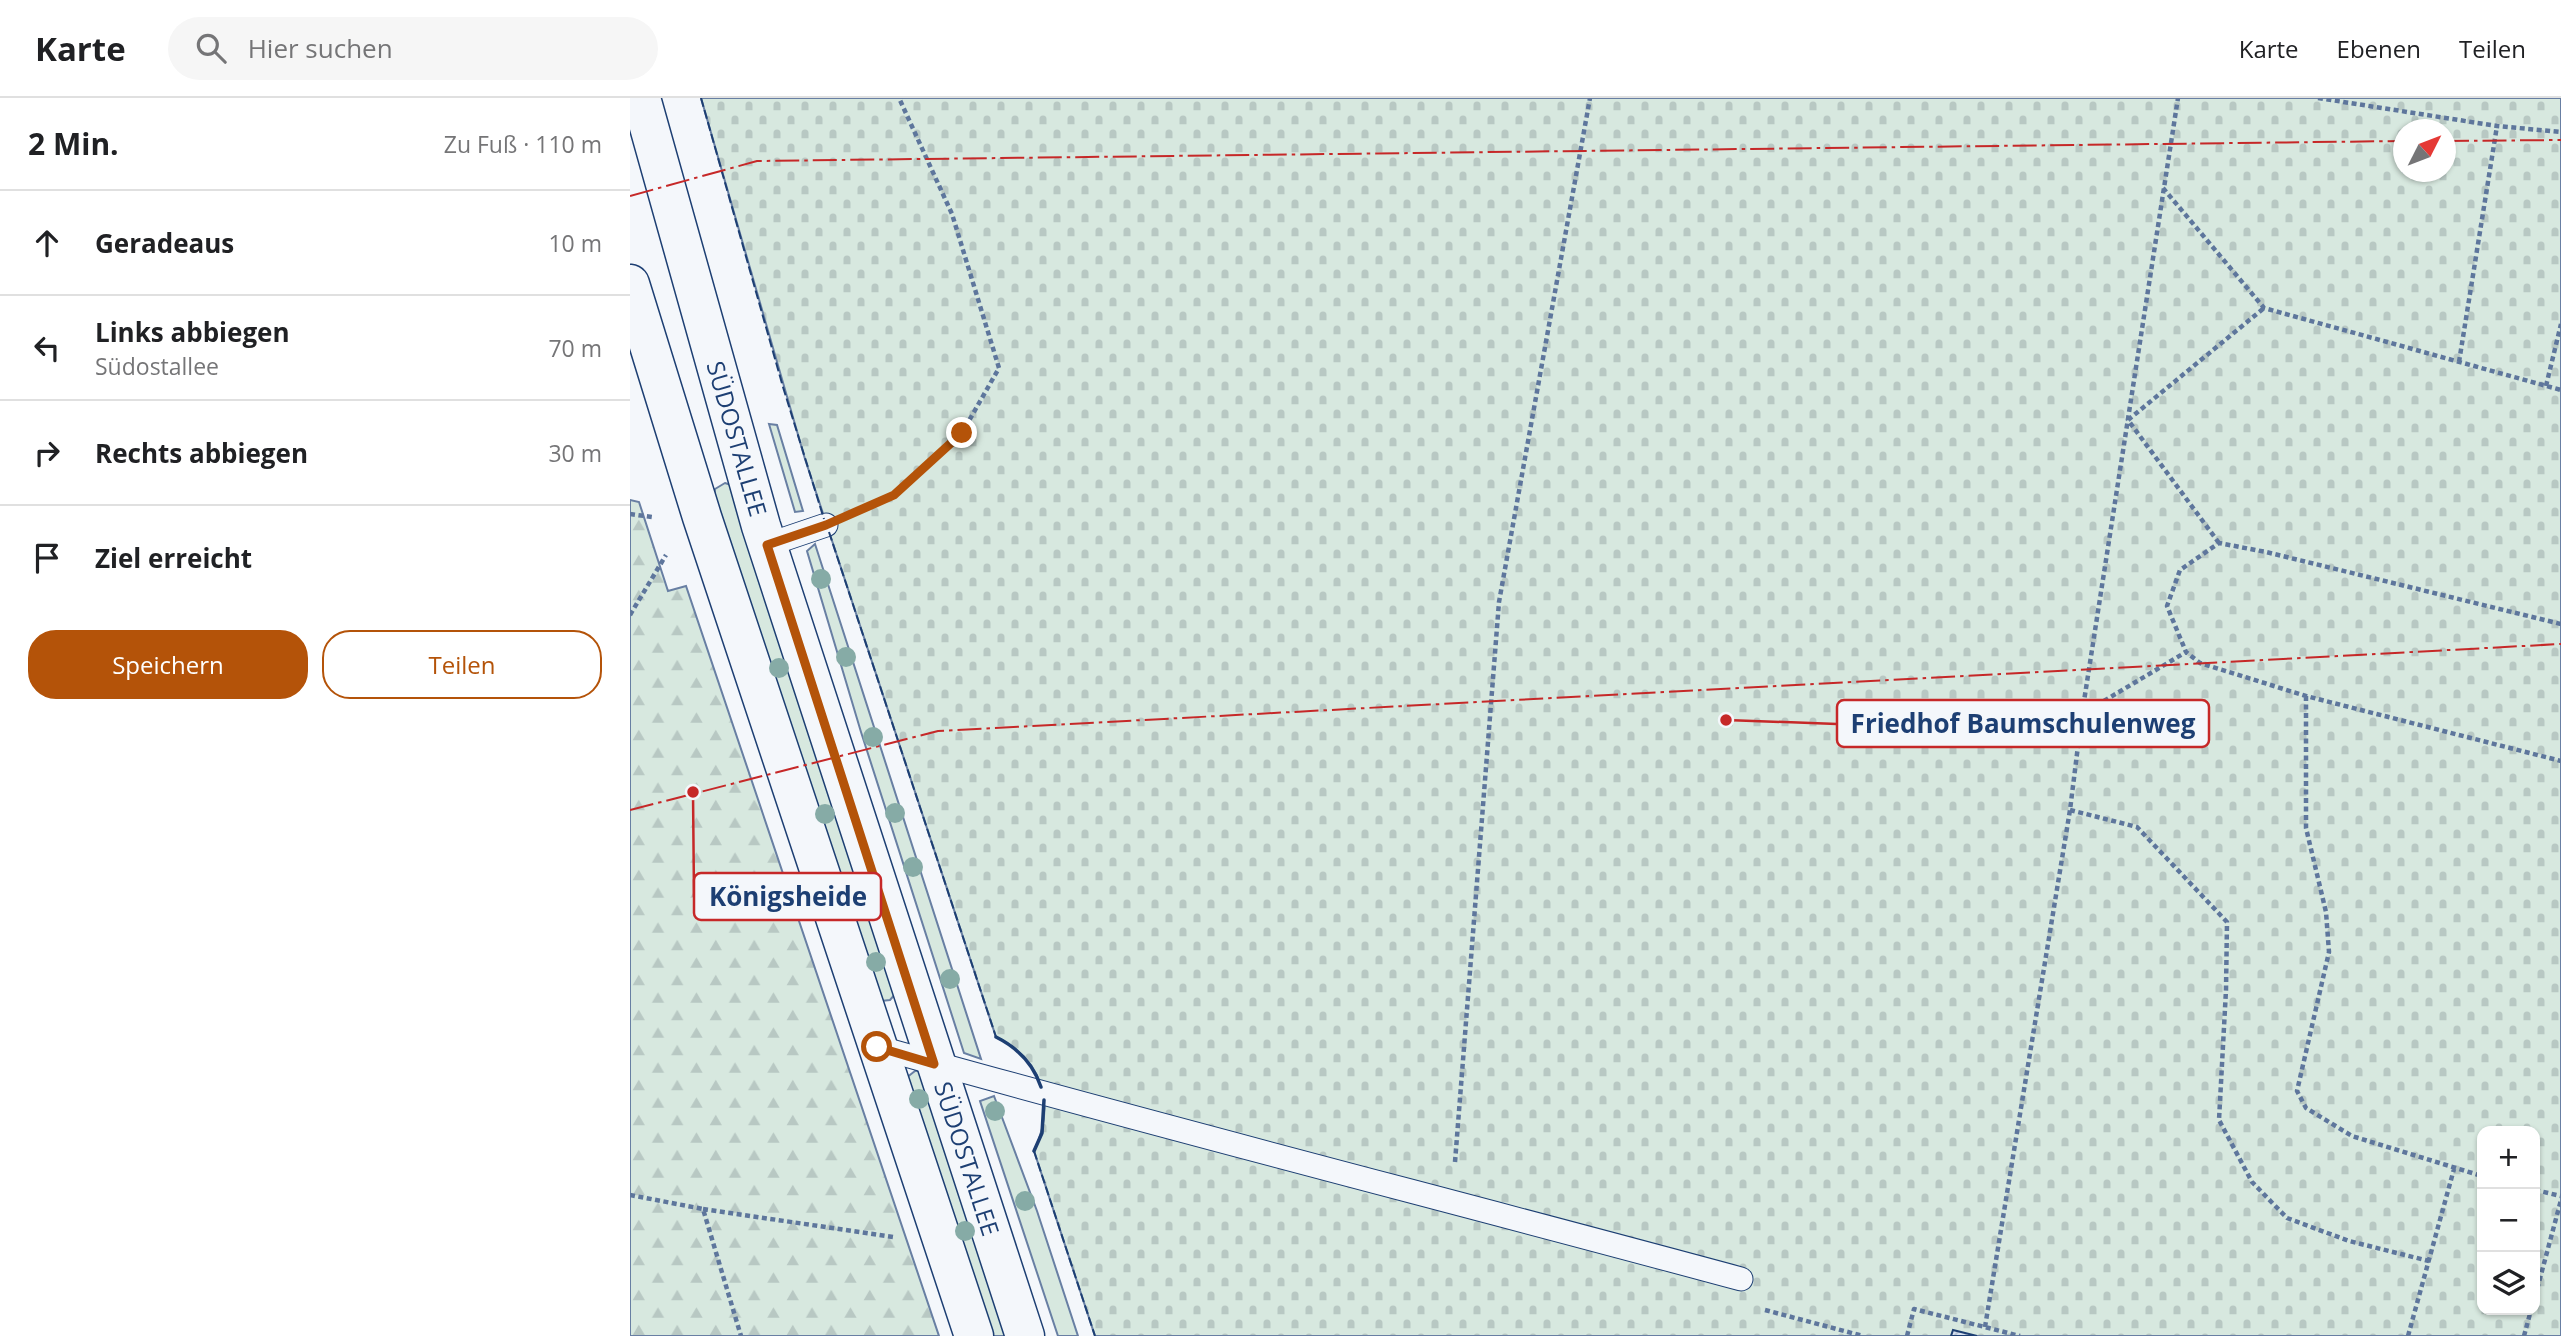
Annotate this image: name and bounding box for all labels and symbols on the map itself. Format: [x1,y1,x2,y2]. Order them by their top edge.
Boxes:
north arrow [2393,119,2456,182]
street label: SÜDOSTALLEE [700,357,775,520]
route end [946,417,977,448]
callout: Friedhof Baumschulenweg [1837,700,2209,747]
text: Friedhof Baumschulenweg [1851,705,2196,741]
callout: Königsheide [694,873,881,920]
text: Königsheide [709,878,867,914]
route start [861,1031,892,1062]
street label: SÜDOSTALLEE [927,1077,1008,1240]

